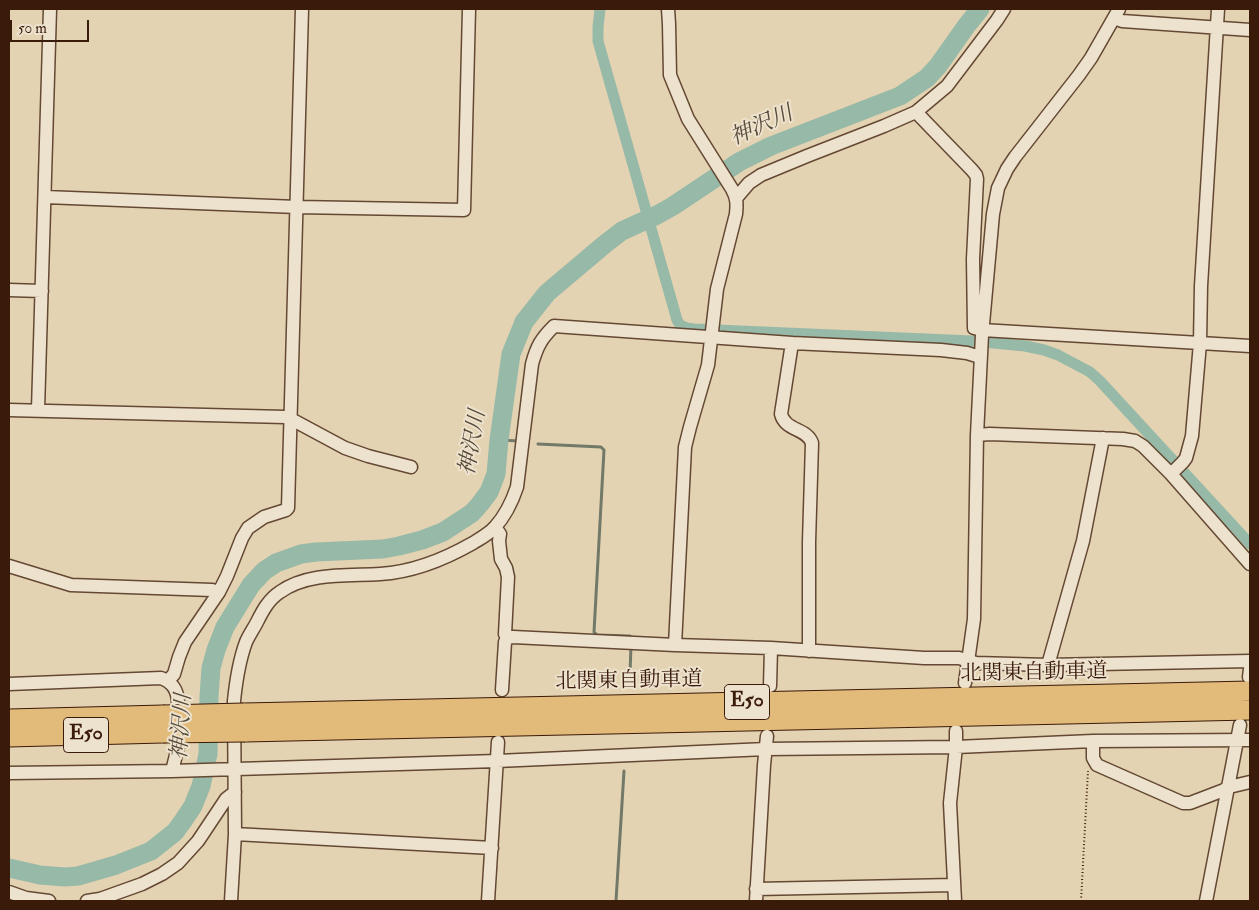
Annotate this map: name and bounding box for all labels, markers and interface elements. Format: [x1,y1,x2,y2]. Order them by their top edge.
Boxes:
scale bar [12,10,91,42]
text: 50 m [18,19,47,38]
water label: 神沢川 [726,102,798,152]
water label: 神沢川 [455,408,493,478]
street label: 北関東自動車道 [960,660,1108,688]
street label: 北関東自動車道 [555,668,703,696]
road number: E50 [724,684,770,720]
water label: 神沢川 [168,693,198,761]
road number: E50 [64,718,108,752]

